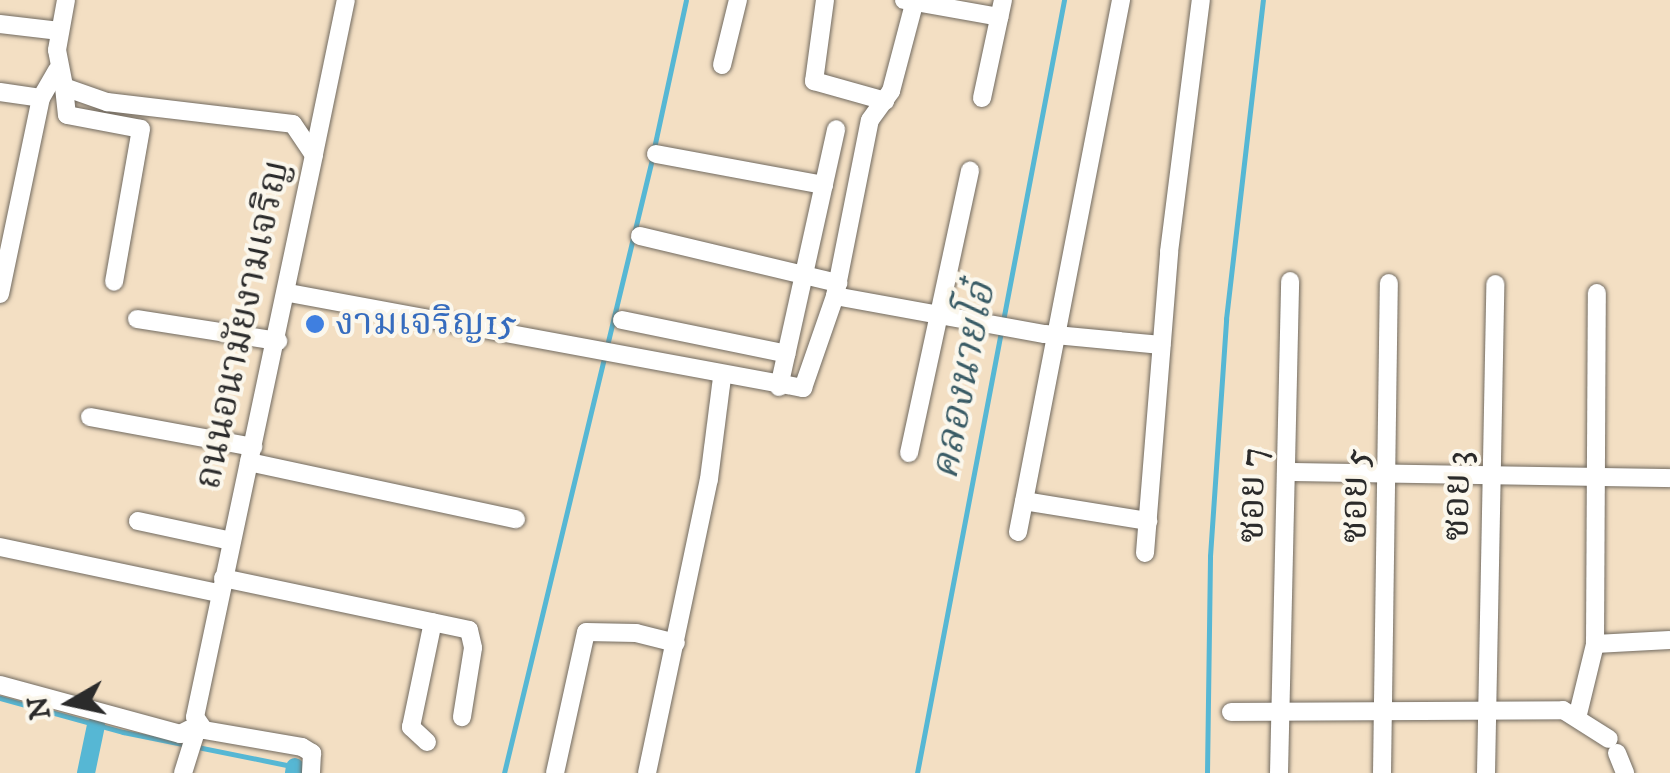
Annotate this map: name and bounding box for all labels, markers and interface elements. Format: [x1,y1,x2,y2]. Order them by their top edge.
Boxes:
street label: ถนนอนามัยงามเจริญ [186,157,300,493]
water label: คลองนายโอ๋ [921,279,1007,483]
place label: งามเจริญ15 [335,301,517,347]
marker: งามเจริญ15 [304,313,326,335]
street label: ซอย 7 [1229,447,1277,543]
street label: ซอย 5 [1332,448,1380,544]
street label: ซอย 3 [1434,451,1482,541]
north arrow [20,653,120,753]
text: N [21,694,59,722]

